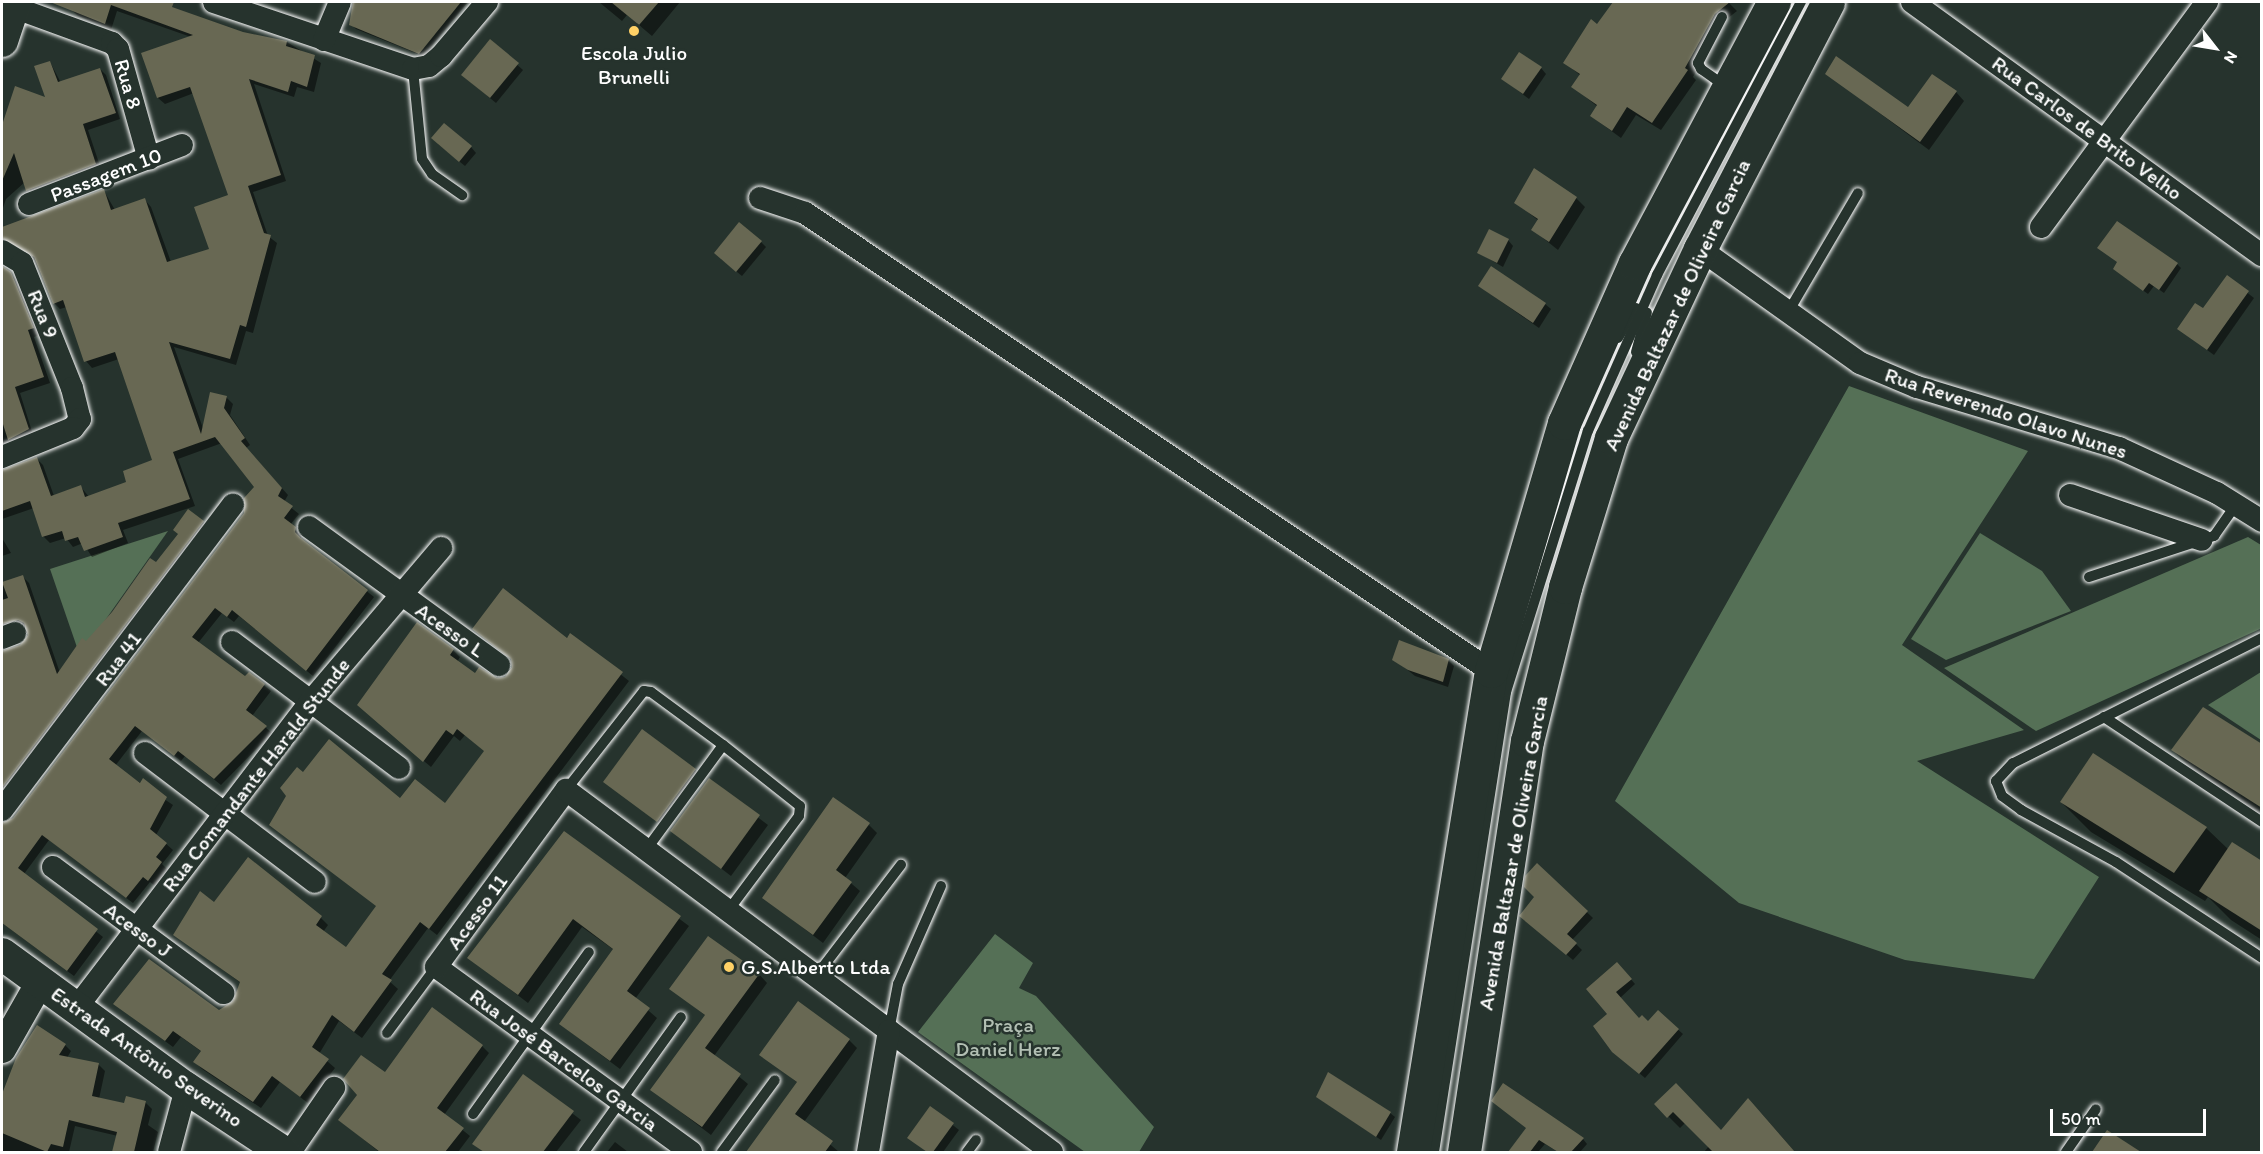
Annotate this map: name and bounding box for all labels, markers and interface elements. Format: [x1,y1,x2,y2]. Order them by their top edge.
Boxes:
north arrow [2185,18,2245,78]
marker: Escola Julio Brunelli [627,24,641,38]
place label: Escola Julio Brunelli [581,40,687,90]
text: N [2220,48,2242,67]
street label: Rua Carlos de Brito Velho [1987,51,2187,205]
street label: Rua 8 [109,56,147,112]
street label: Passagem 10 [47,142,165,208]
street label: Avenida Baltazar de Oliveira Garcia [1598,155,1756,455]
street label: Rua 9 [22,286,64,342]
street label: Rua Reverendo Olavo Nunes [1882,362,2130,464]
street label: Acesso L [411,597,489,663]
street label: Rua 41 [89,627,147,691]
street label: Rua Comandante Harald Stunde [157,653,355,897]
street label: Avenida Baltazar de Oliveira Garcia [1473,693,1553,1013]
street label: Acesso 11 [441,869,513,955]
street label: Acesso J [99,897,177,963]
place label: G.S.Alberto Ltda [741,954,890,980]
marker: G.S.Alberto Ltda [722,960,736,974]
street label: Estrada Antônio Severino [46,981,248,1133]
street label: Rua José Barcelos Garcia [465,983,663,1137]
park label: Praça Daniel Herz [955,1012,1061,1062]
scale bar [2053,1097,2209,1135]
text: 50 m [2061,1108,2101,1130]

